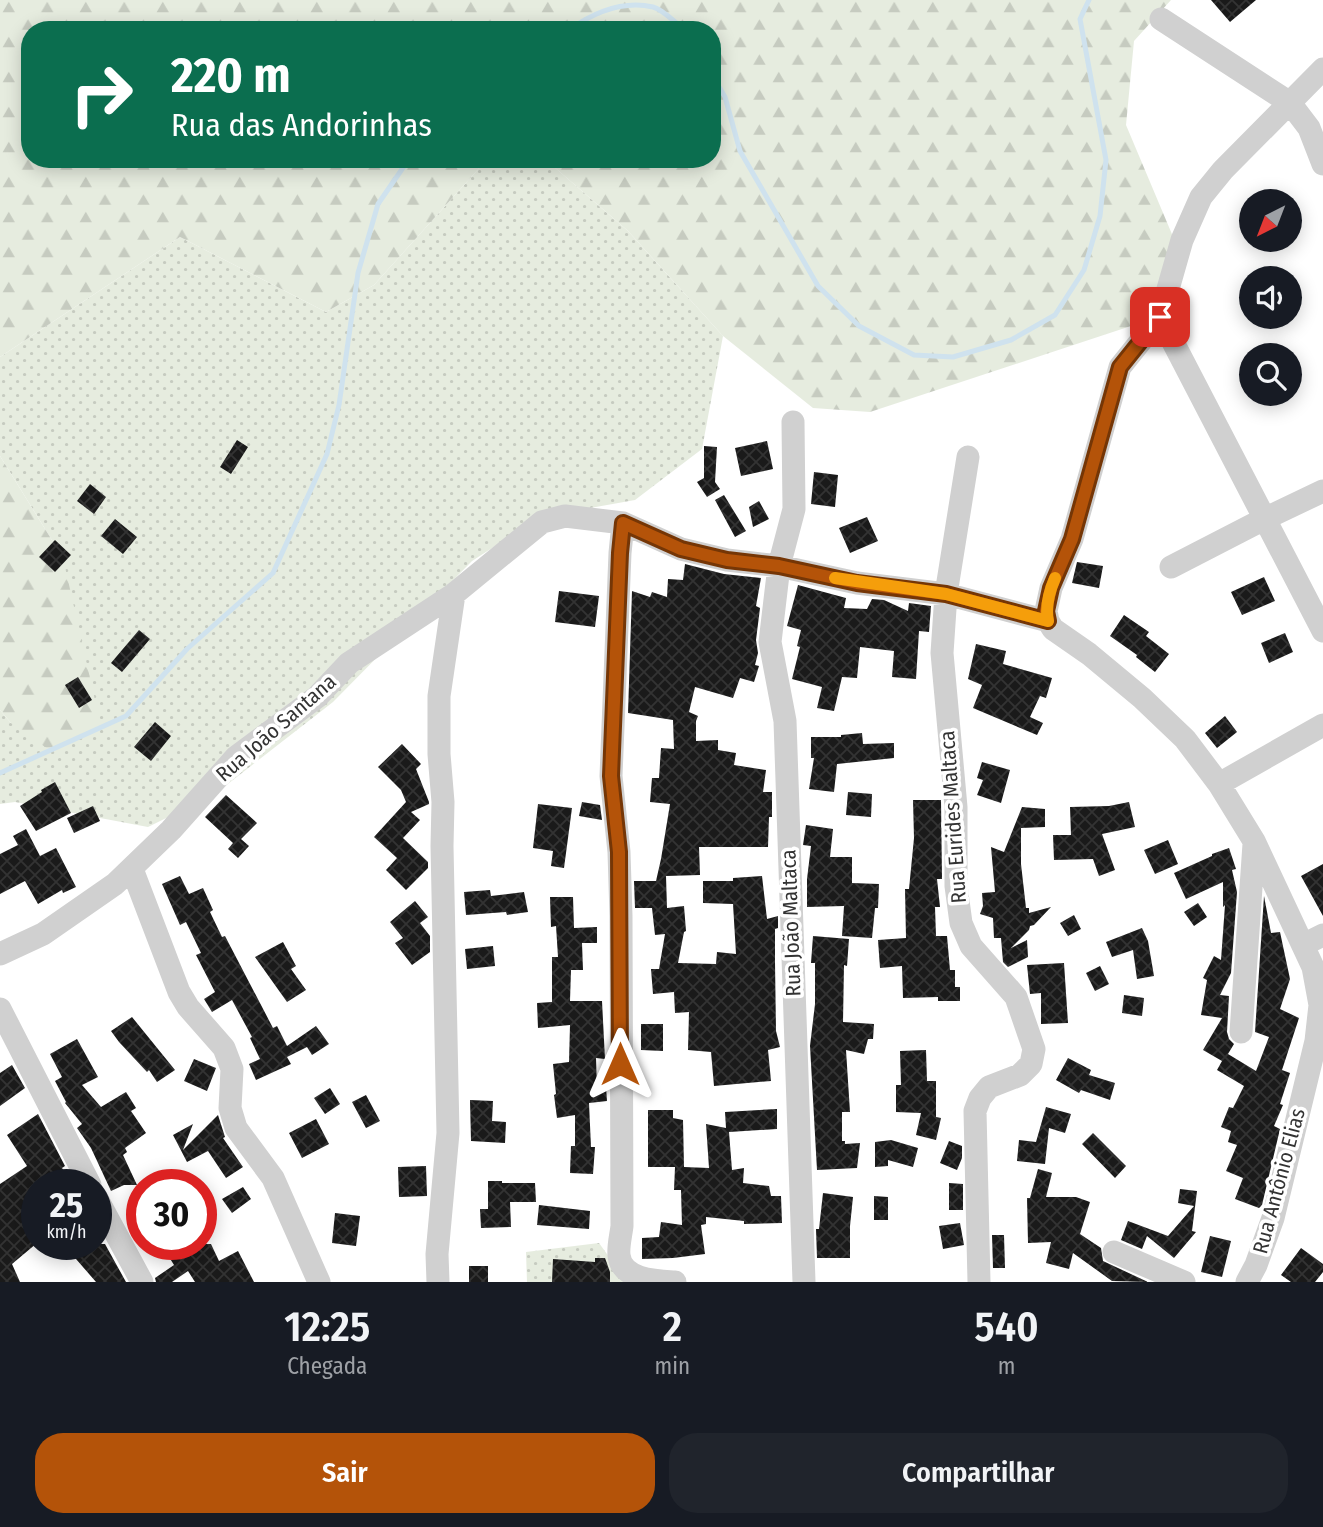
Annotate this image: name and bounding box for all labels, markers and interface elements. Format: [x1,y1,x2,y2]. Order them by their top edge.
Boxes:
text: 220 m [171,46,291,105]
icon: right [56,49,147,140]
text: Rua das Andorinhas [171,106,432,144]
north arrow [1239,189,1302,252]
map controls [1239,189,1302,406]
button: sound [1239,266,1302,329]
pin [1130,287,1190,347]
icon: arrive [1141,298,1179,336]
button: search [1239,343,1302,406]
street label: Rua João Santana [211,669,341,787]
street label: Rua Eurides Maltaca [934,730,972,904]
street label: Rua João Maltaca [775,849,807,997]
position arrow [583,1027,657,1101]
street label: Rua Antônio Elias [1247,1105,1311,1256]
speed limit sign: 30 [126,1169,217,1260]
text: 25 [50,1184,83,1226]
text: km/h [46,1221,87,1243]
text: 12:25 [284,1302,370,1352]
text: 2 [663,1302,682,1352]
text: 540 [974,1302,1039,1352]
text: Chegada [287,1352,367,1380]
text: min [655,1352,690,1380]
text: m [998,1352,1015,1380]
button: Sair [35,1433,655,1513]
button: Compartilhar [669,1433,1288,1513]

